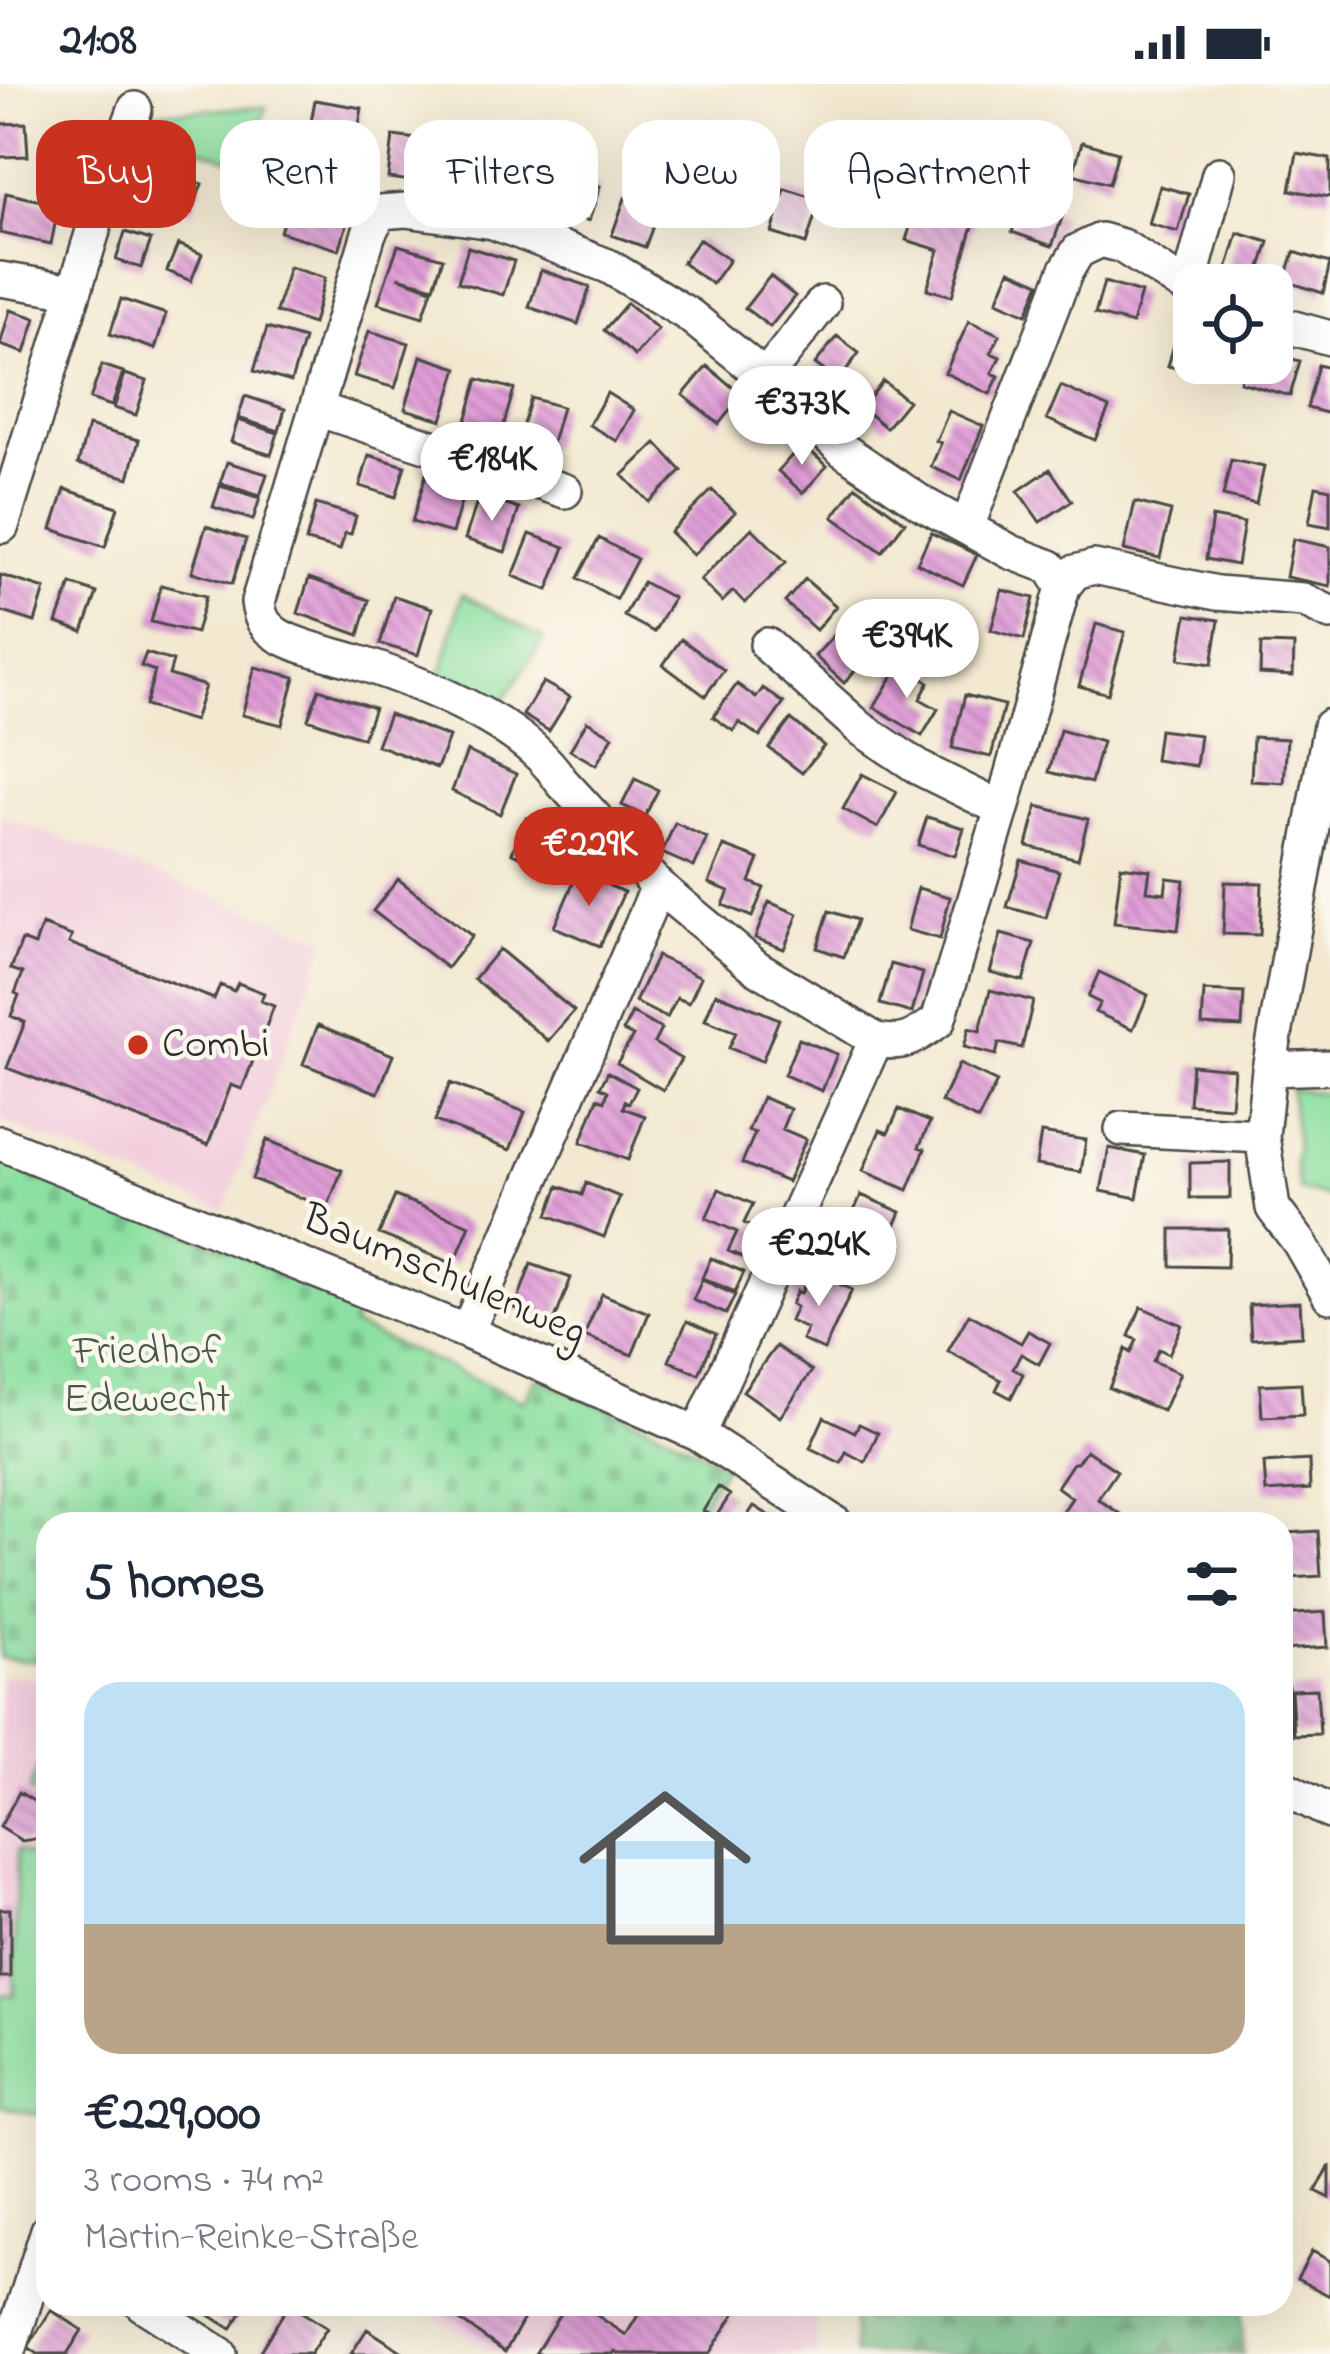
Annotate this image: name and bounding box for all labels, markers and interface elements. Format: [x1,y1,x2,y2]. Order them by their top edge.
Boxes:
text: 21:08 [60,9,137,75]
chip: Buy [36,120,196,228]
chip: Rent [220,120,380,228]
chip: Filters [404,120,598,228]
chip: New [622,120,780,228]
chip: Apartment [804,120,1073,228]
map controls [1173,264,1293,384]
button: locate [1173,264,1293,384]
pin: €373K [718,366,886,468]
text: €373K [755,376,849,433]
pin: €184K [408,422,576,524]
text: €184K [447,432,537,489]
pin: €394K [823,599,991,701]
text: €394K [862,609,952,666]
pin: €229K [505,807,673,909]
text: €229K [541,817,637,874]
place label: Combi [162,1015,269,1076]
marker: Combi [125,1032,151,1058]
street label: Baumschulenweg [292,1188,595,1363]
pin: €224K [735,1207,903,1309]
text: €224K [769,1217,869,1274]
park label: Friedhof Edewecht [64,1322,230,1431]
text: 5 homes [84,1547,265,1622]
icon: filters [1179,1551,1245,1617]
icon: home [557,1760,773,1976]
text: €229,000 [84,2078,260,2153]
text: 3 rooms · 74 m² [84,2153,324,2210]
text: Martin-Reinke-Straße [84,2210,418,2267]

